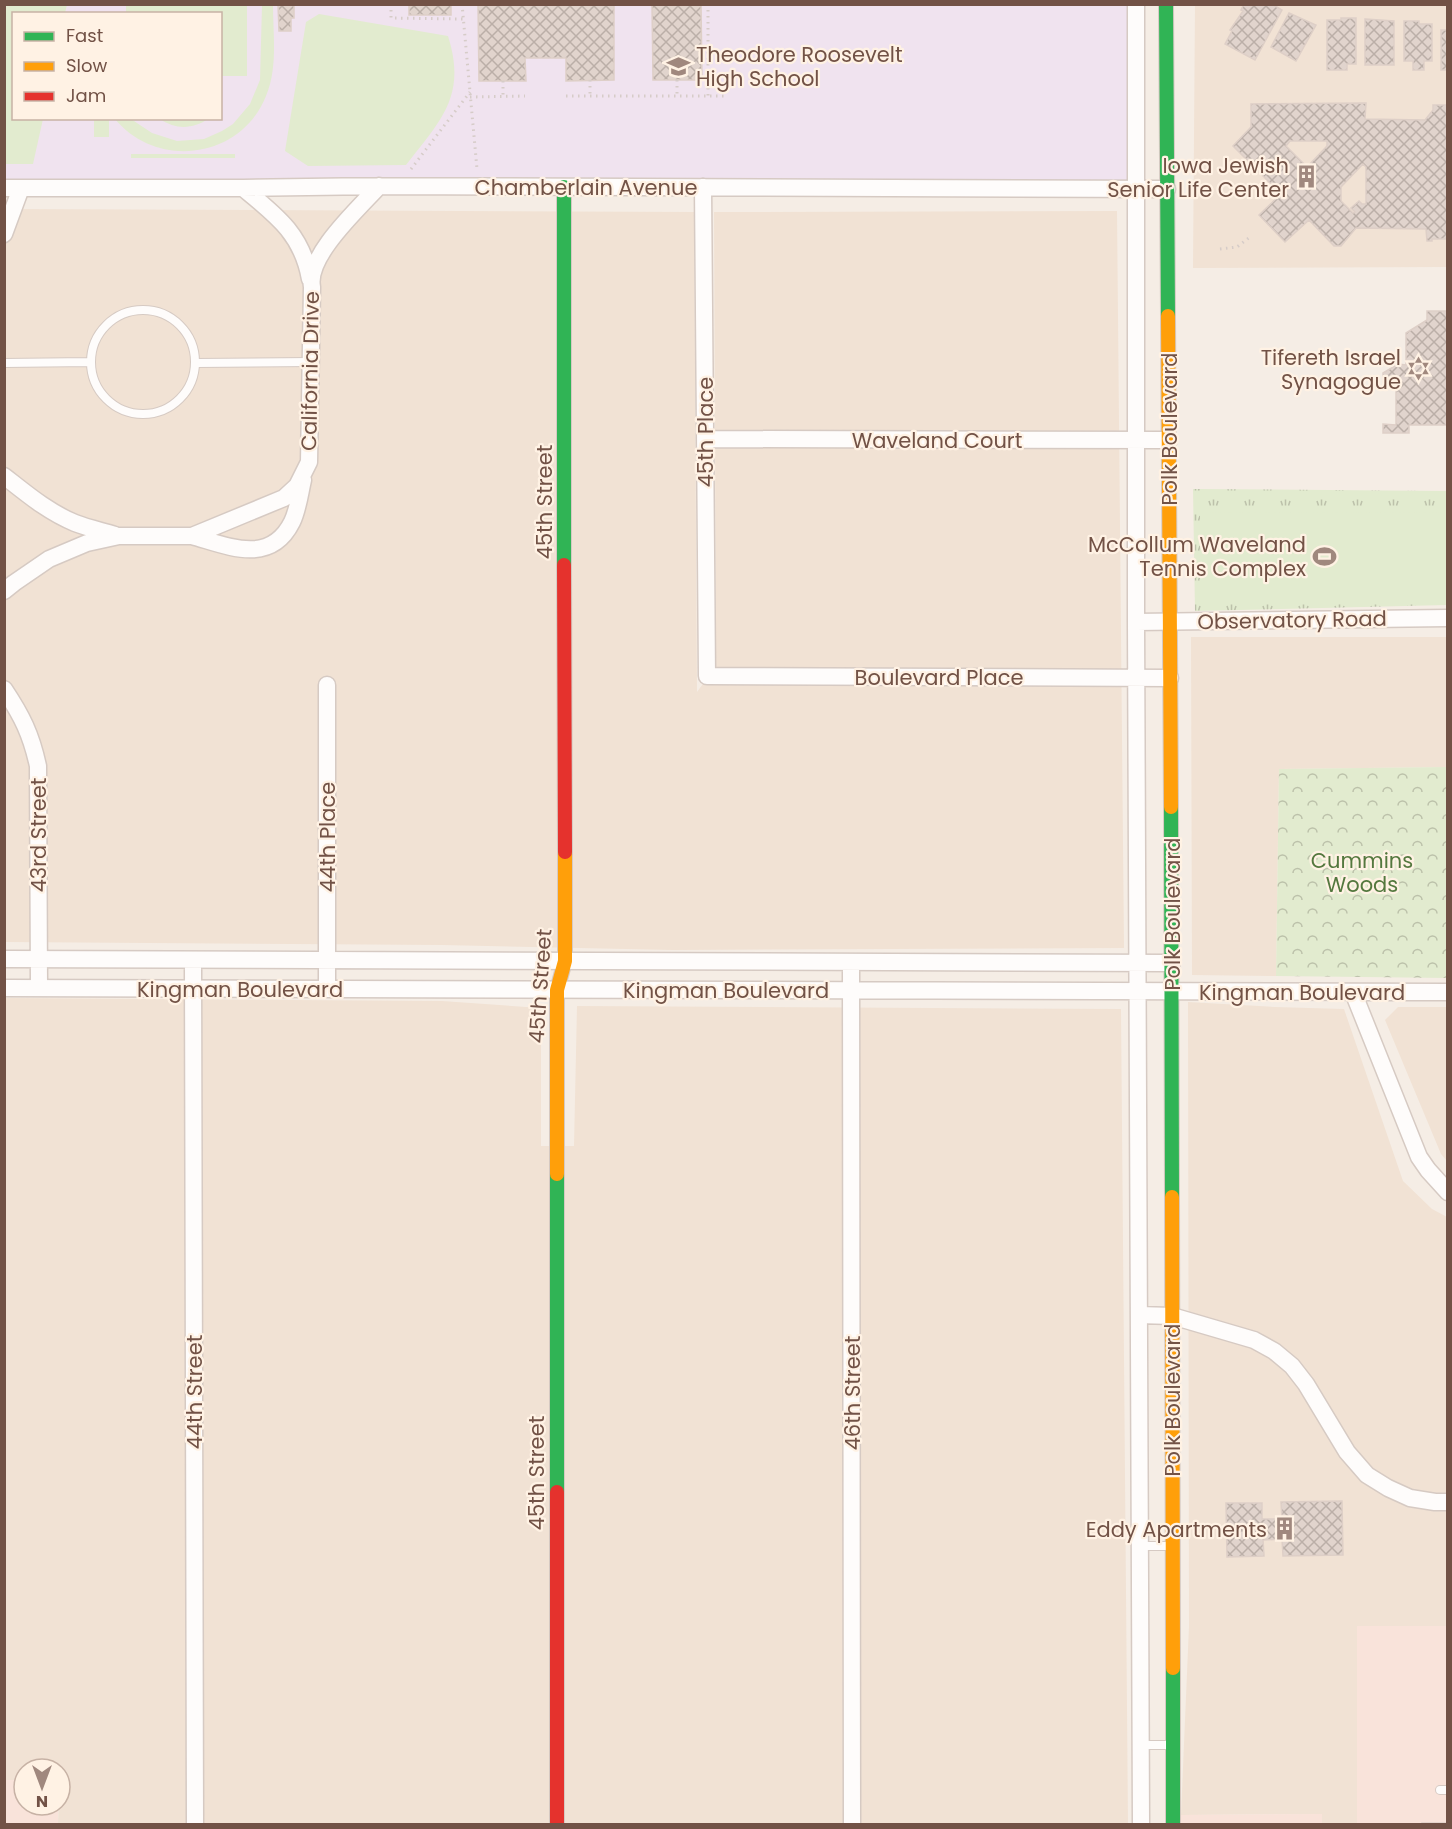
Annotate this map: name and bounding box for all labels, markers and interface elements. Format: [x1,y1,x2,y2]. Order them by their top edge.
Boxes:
legend [12,12,222,120]
text: Fast [66,23,103,48]
place label: Theodore Roosevelt High School [696,40,903,93]
text: Slow [66,53,108,78]
school or university icon: Theodore Roosevelt High School [665,53,691,79]
text: Jam [66,83,106,108]
place label: Iowa Jewish Senior Life Center [1107,151,1289,204]
building icon: Iowa Jewish Senior Life Center [1294,164,1320,190]
street label: Chamberlain Avenue [475,173,697,202]
street label: California Drive [294,291,326,451]
place label: Tifereth Israel Synagogue [1261,343,1401,396]
street label: Polk Boulevard [1155,352,1184,506]
synagogue icon: Tifereth Israel Synagogue [1406,356,1432,382]
street label: 45th Place [691,377,720,487]
street label: Waveland Court [852,426,1022,455]
street label: 45th Street [530,445,559,559]
place label: McCollum Waveland Tennis Complex [1088,530,1306,583]
sports icon: McCollum Waveland Tennis Complex [1311,543,1337,569]
street label: Observatory Road [1197,604,1387,636]
street label: Boulevard Place [855,663,1023,692]
street label: 43rd Street [24,778,53,892]
street label: 44th Place [313,782,342,892]
street label: Polk Boulevard [1158,837,1187,991]
park label: Cummins Woods [1311,846,1413,899]
street label: 45th Street [522,928,558,1044]
street label: Kingman Boulevard [137,975,343,1004]
street label: Kingman Boulevard [623,976,829,1005]
street label: Kingman Boulevard [1199,978,1405,1007]
street label: Polk Boulevard [1158,1323,1187,1477]
street label: 44th Street [180,1335,209,1449]
street label: 46th Street [838,1336,867,1450]
street label: 45th Street [522,1416,551,1530]
place label: Eddy Apartments [1086,1515,1267,1544]
building icon: Eddy Apartments [1272,1516,1298,1542]
north arrow [12,1757,72,1817]
text: N [36,1790,48,1813]

